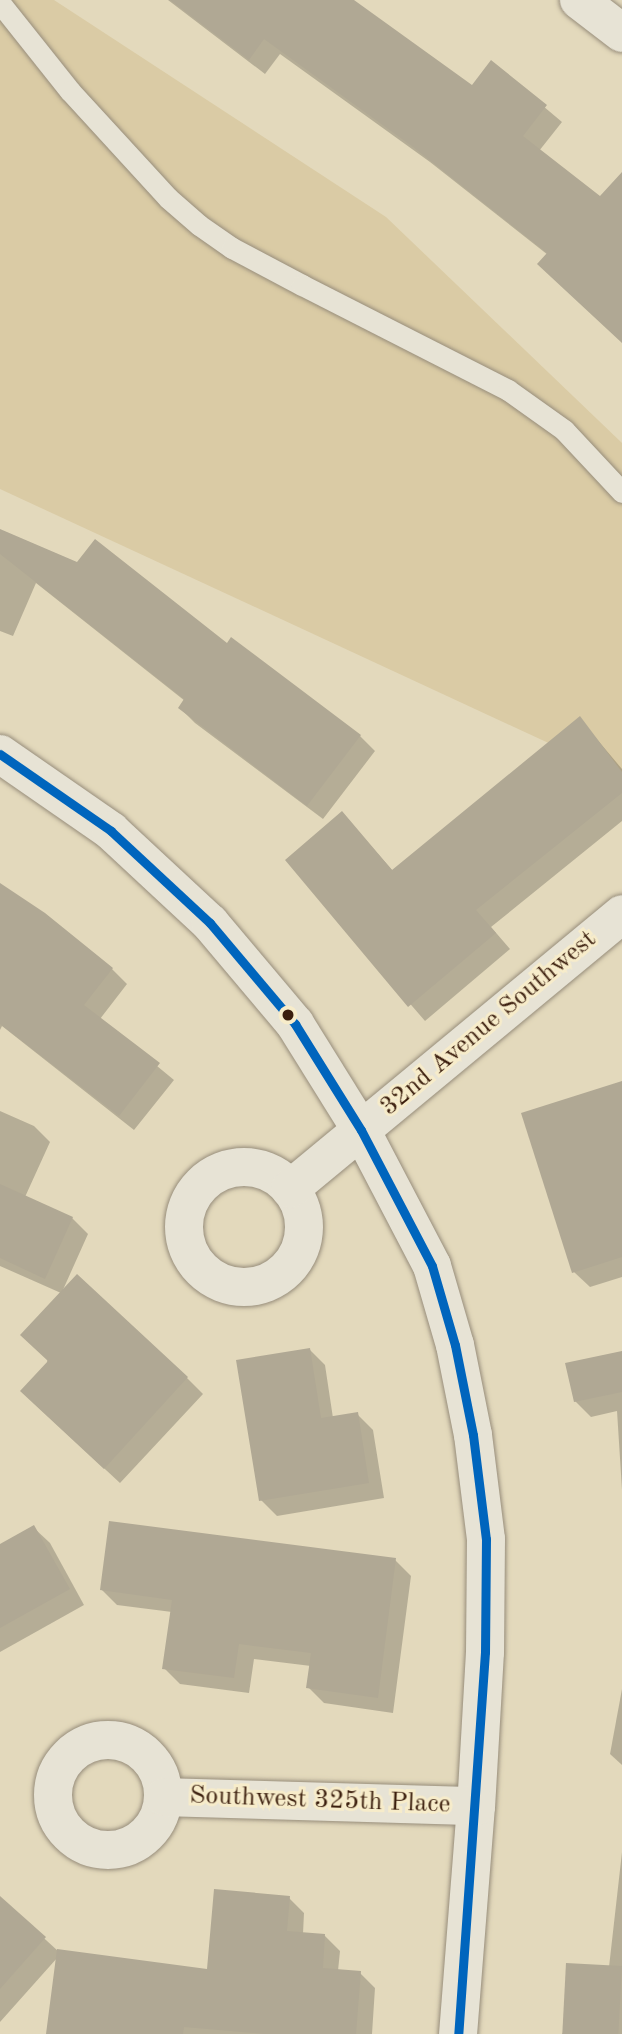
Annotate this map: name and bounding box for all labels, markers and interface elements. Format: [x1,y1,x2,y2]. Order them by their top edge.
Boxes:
street label: 32nd Avenue Southwest [375,925,603,1123]
unlabelled marker [281,1008,295,1022]
street label: Southwest 325th Place [189,1781,451,1821]

